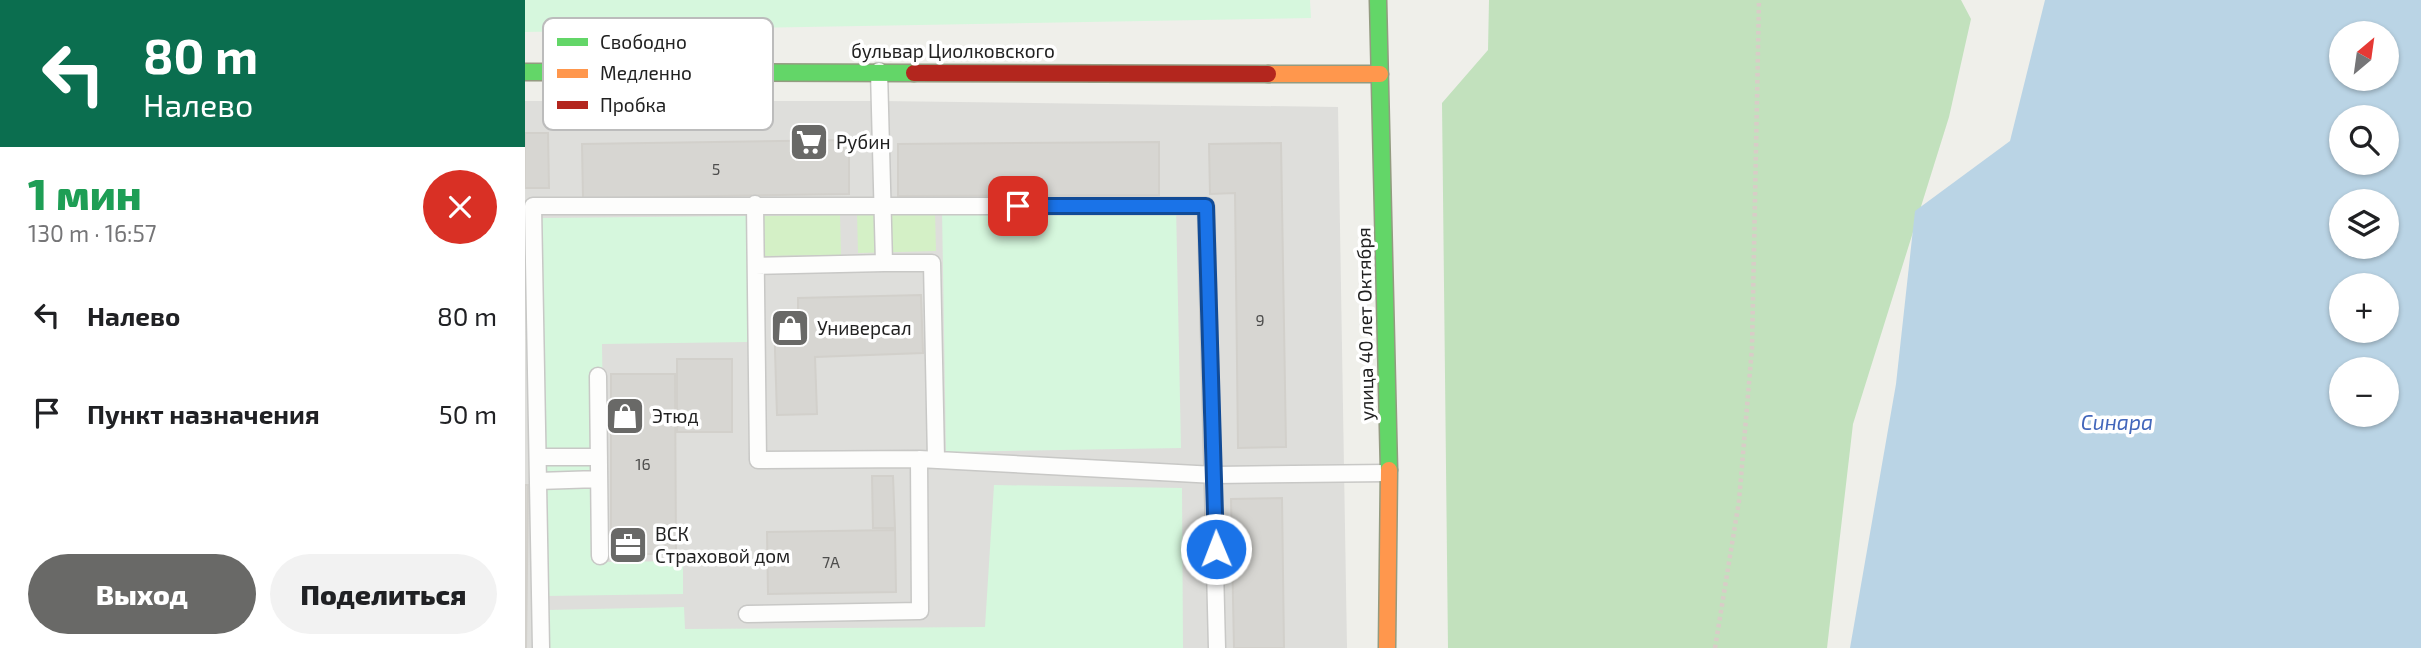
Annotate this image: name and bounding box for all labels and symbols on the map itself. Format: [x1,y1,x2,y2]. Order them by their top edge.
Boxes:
legend [543,18,773,130]
north arrow [2329,21,2399,91]
text: Свободно [600,30,687,53]
street label: бульвар Циолковского [851,39,1055,63]
text: Медленно [600,61,692,84]
text: Пробка [600,93,666,116]
supermarket icon: Рубин [788,121,830,163]
place label: Рубин [836,130,890,154]
house number: 5 [712,159,720,178]
pin [988,176,1048,236]
street label: улица 40 лет Октября [1351,227,1379,421]
shop icon: Универсал [769,307,811,349]
house number: 9 [1255,310,1265,329]
place label: Универсал [817,316,912,339]
shop icon: Этюд [604,395,646,437]
place label: Этюд [652,404,699,427]
water label: Синара [2081,409,2153,434]
house number: 16 [635,454,651,473]
position arrow [1179,512,1253,586]
place label: ВСК Страховой дом [655,522,790,567]
office icon: ВСК Страховой дом [607,524,649,566]
house number: 7А [822,552,840,571]

